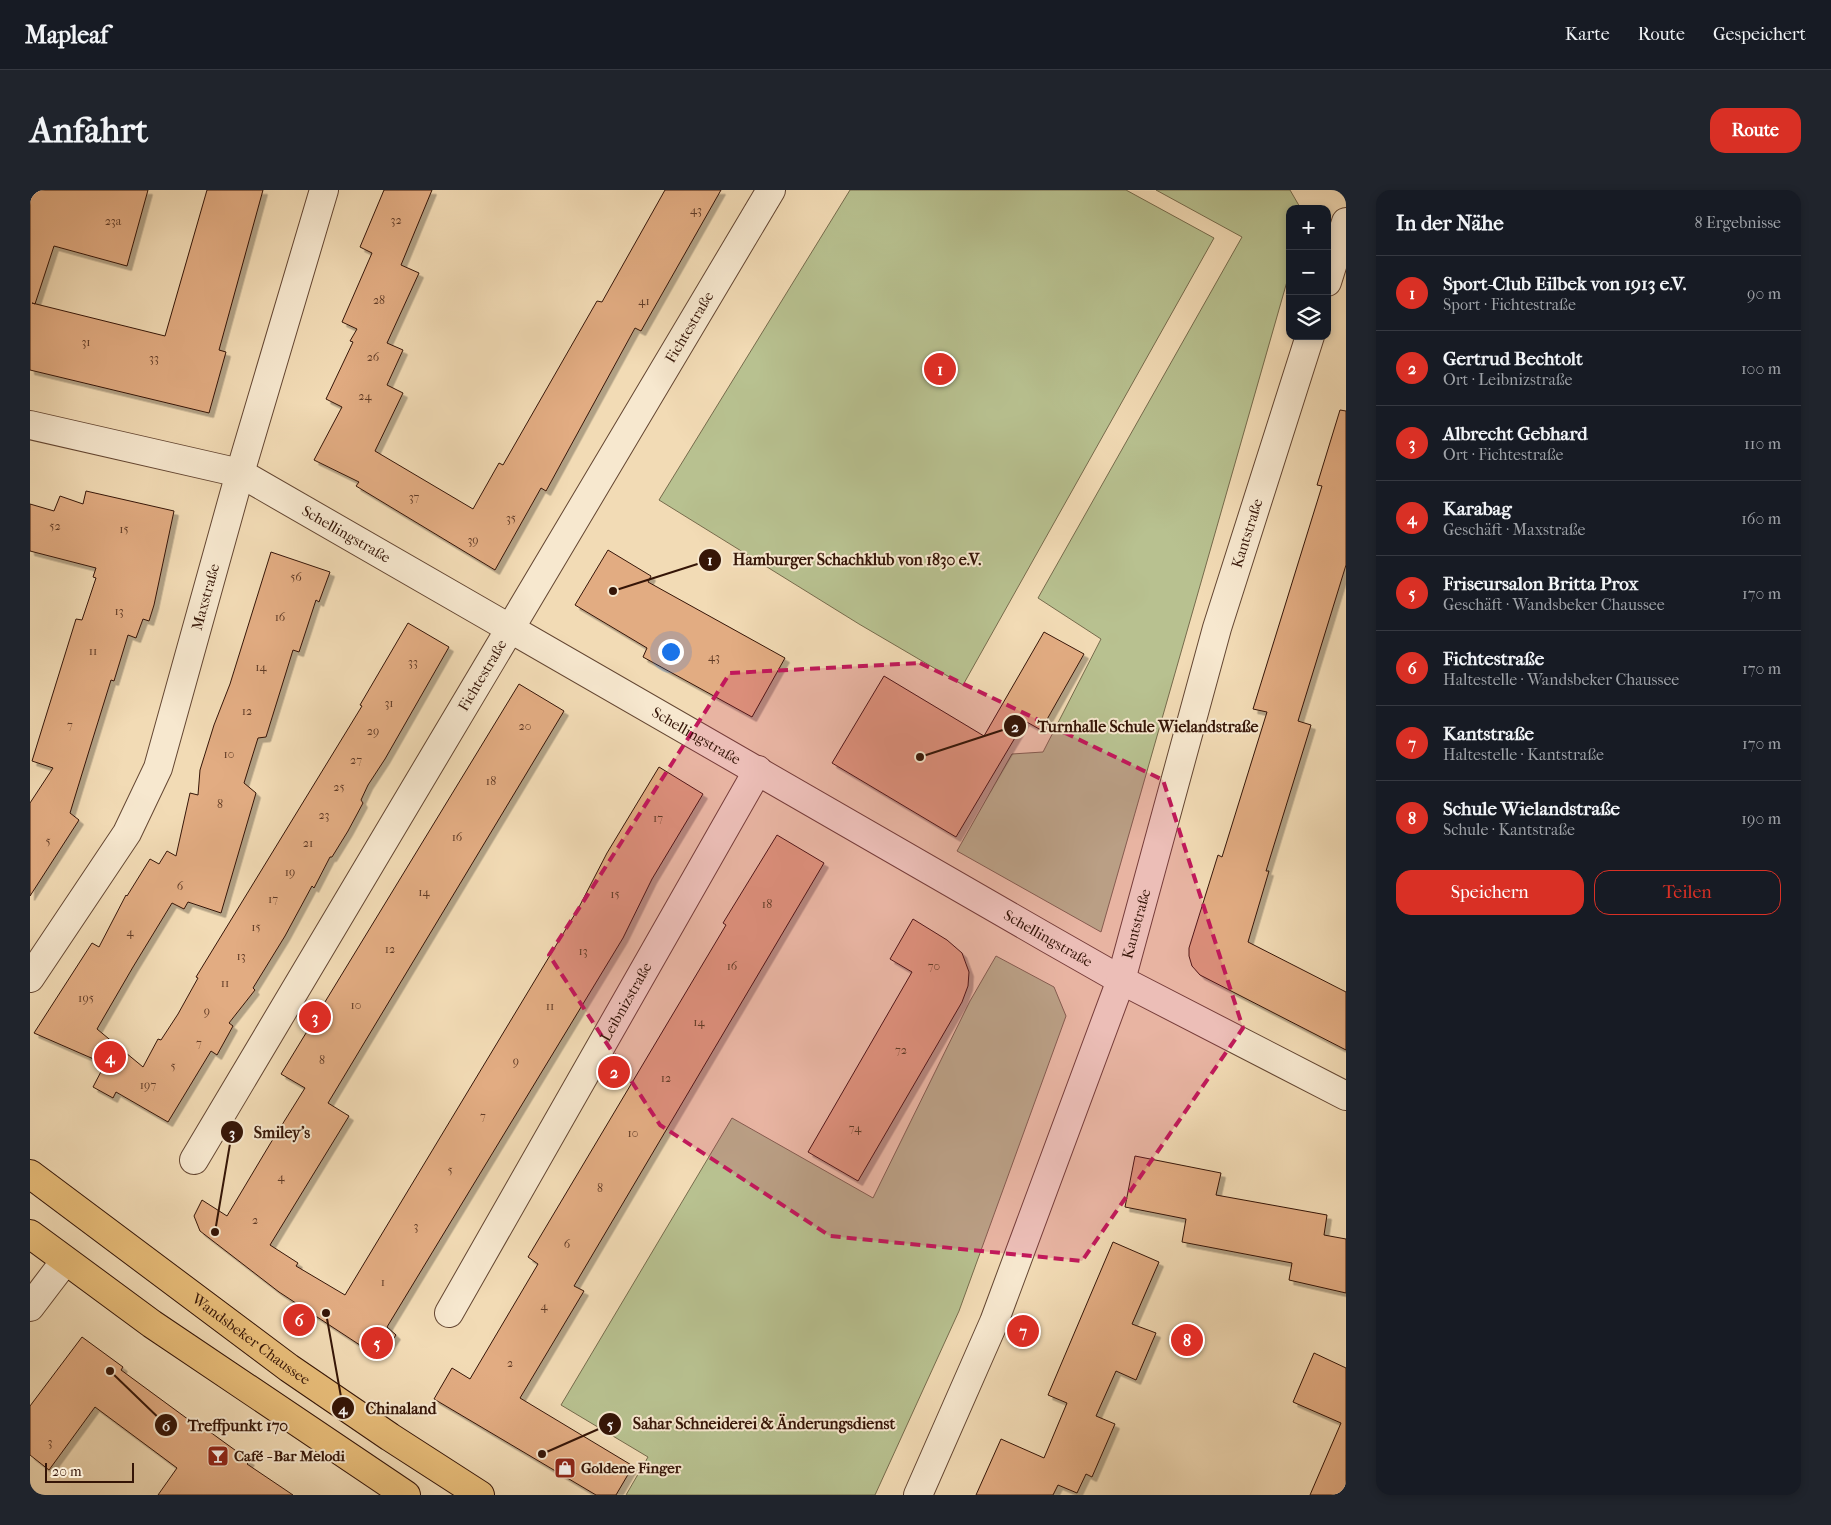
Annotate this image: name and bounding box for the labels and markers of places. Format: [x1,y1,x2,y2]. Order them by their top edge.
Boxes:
pin: 1 [924,350,956,388]
callout: Hamburger Schachklub von 1830 e.V. [698,544,991,575]
callout: Turnhalle Schule Wielandstraße [1002,711,1268,742]
pin: 3 [299,998,331,1036]
pin: 4 [94,1038,126,1076]
pin: 2 [598,1053,630,1091]
callout: Smiley's [219,1117,320,1148]
pin: 6 [283,1301,315,1339]
pin: 7 [1007,1312,1039,1350]
pin: 8 [1171,1321,1203,1359]
pin: 5 [361,1324,393,1362]
callout: Chinaland [330,1393,446,1424]
callout: Sahar Schneiderei & Änderungsdienst [598,1408,905,1439]
callout: Treffpunkt 170 [153,1410,298,1441]
bar icon: Café - Bar Melodi [206,1444,230,1468]
place label: Café - Bar Melodi [234,1447,346,1465]
shop icon: Goldene Finger [553,1456,577,1480]
place label: Goldene Finger [581,1459,682,1477]

